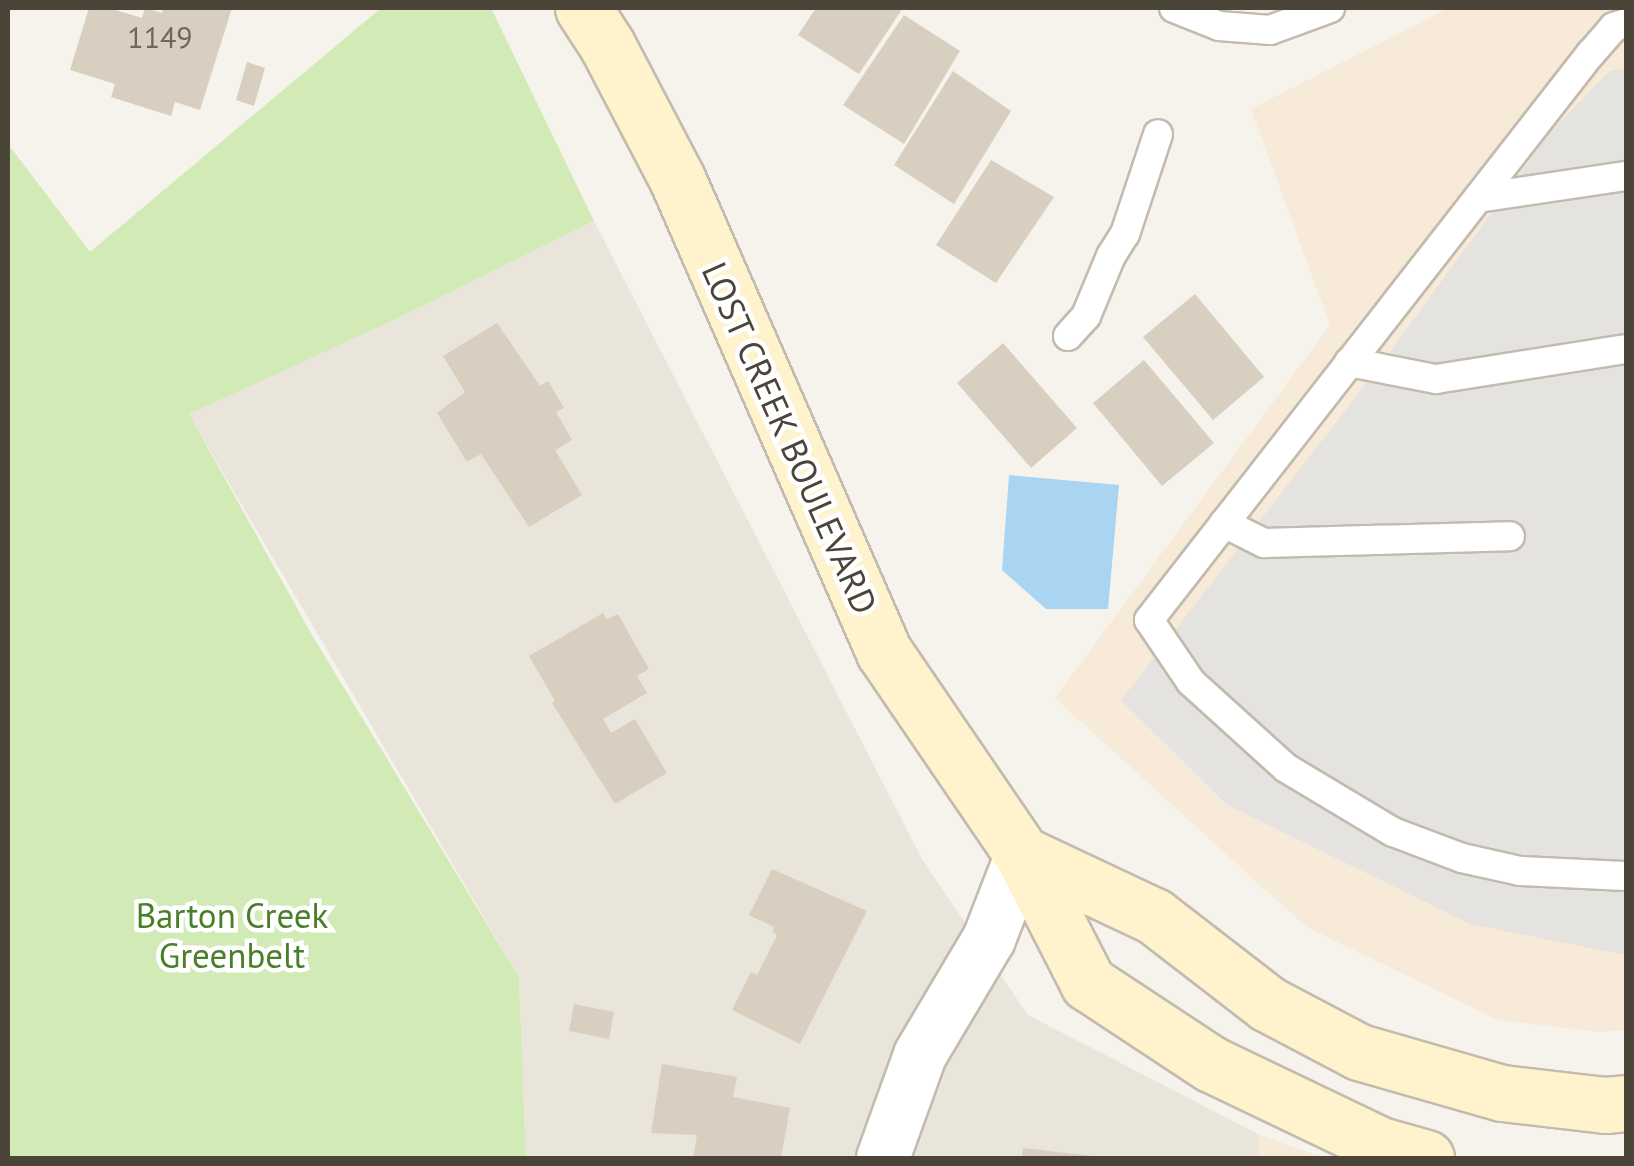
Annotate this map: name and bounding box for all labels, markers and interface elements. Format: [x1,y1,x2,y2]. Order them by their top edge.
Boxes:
house number: 1149 [127,19,193,55]
street label: LOST CREEK BOULEVARD [693,255,887,621]
park label: Barton Creek Greenbelt [136,894,328,976]

